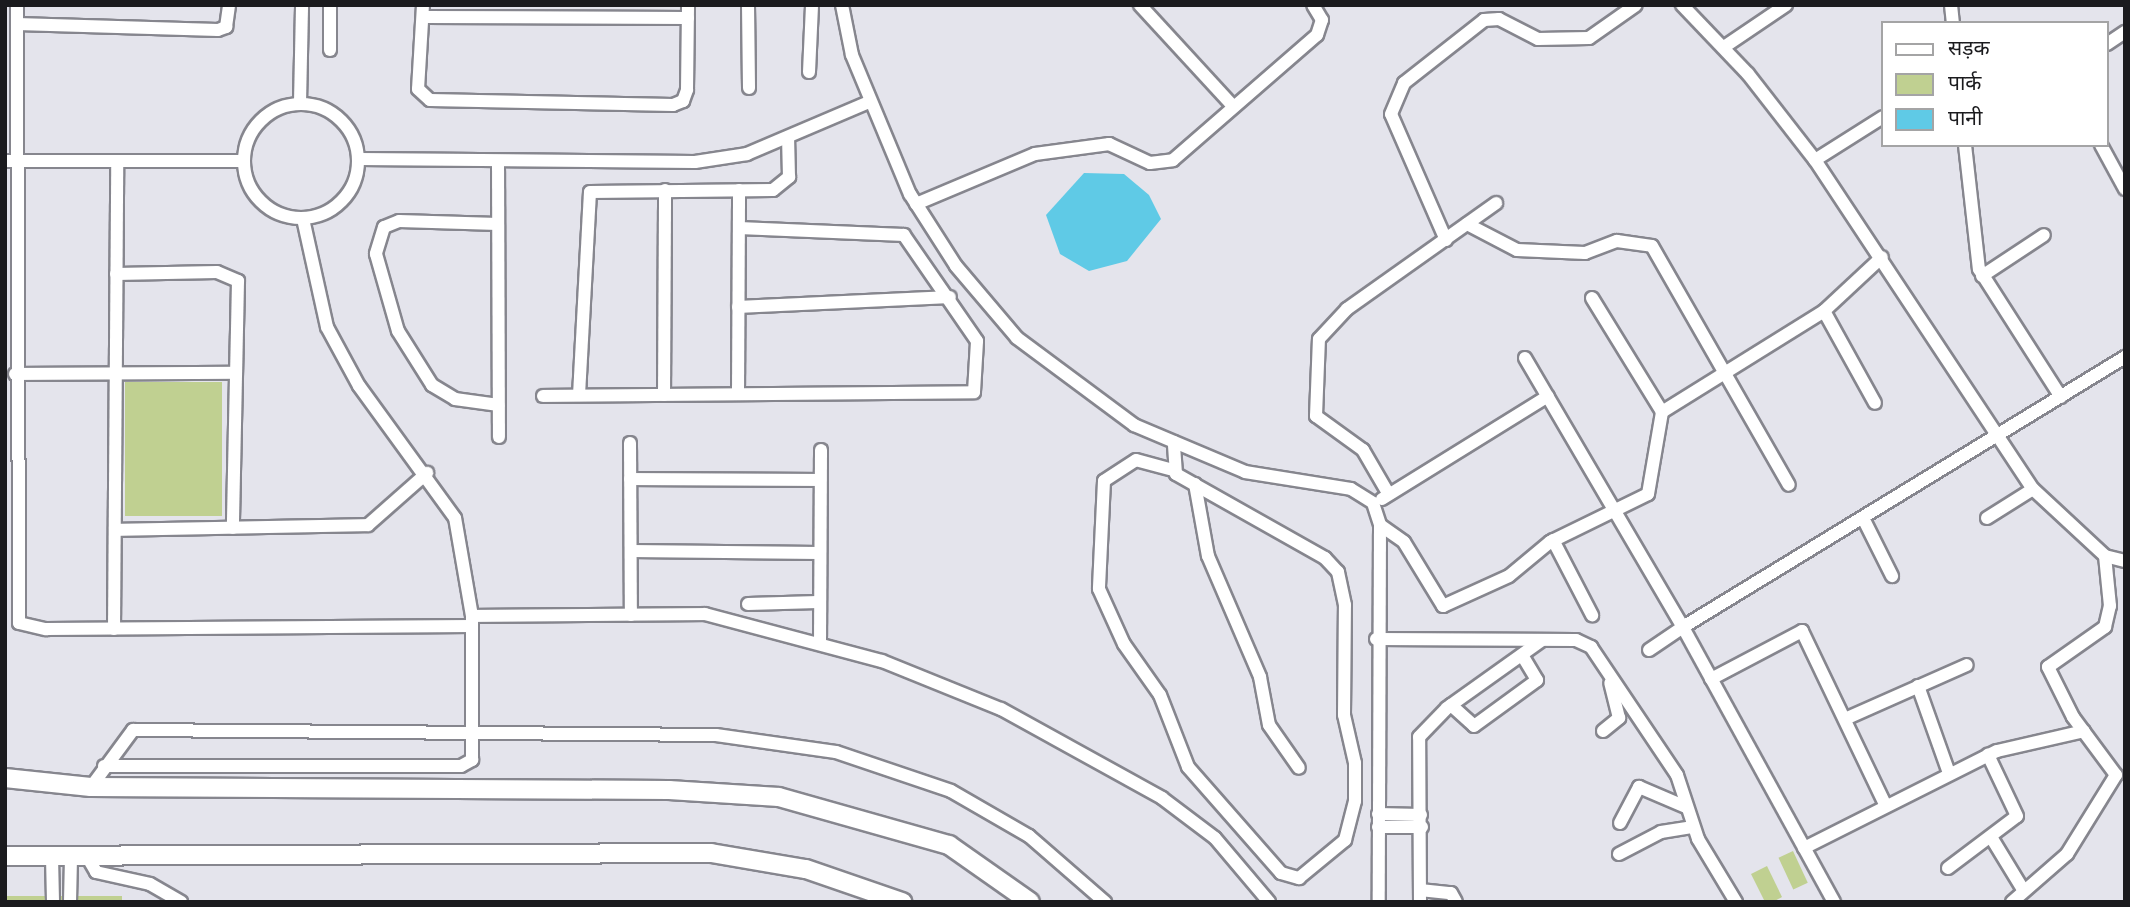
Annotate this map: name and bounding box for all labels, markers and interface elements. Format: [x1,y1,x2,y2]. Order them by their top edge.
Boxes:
legend [1882,21,2109,147]
text: सड़क [1948,36,1990,60]
text: पार्क [1948,71,1982,95]
text: पानी [1948,106,1982,130]

